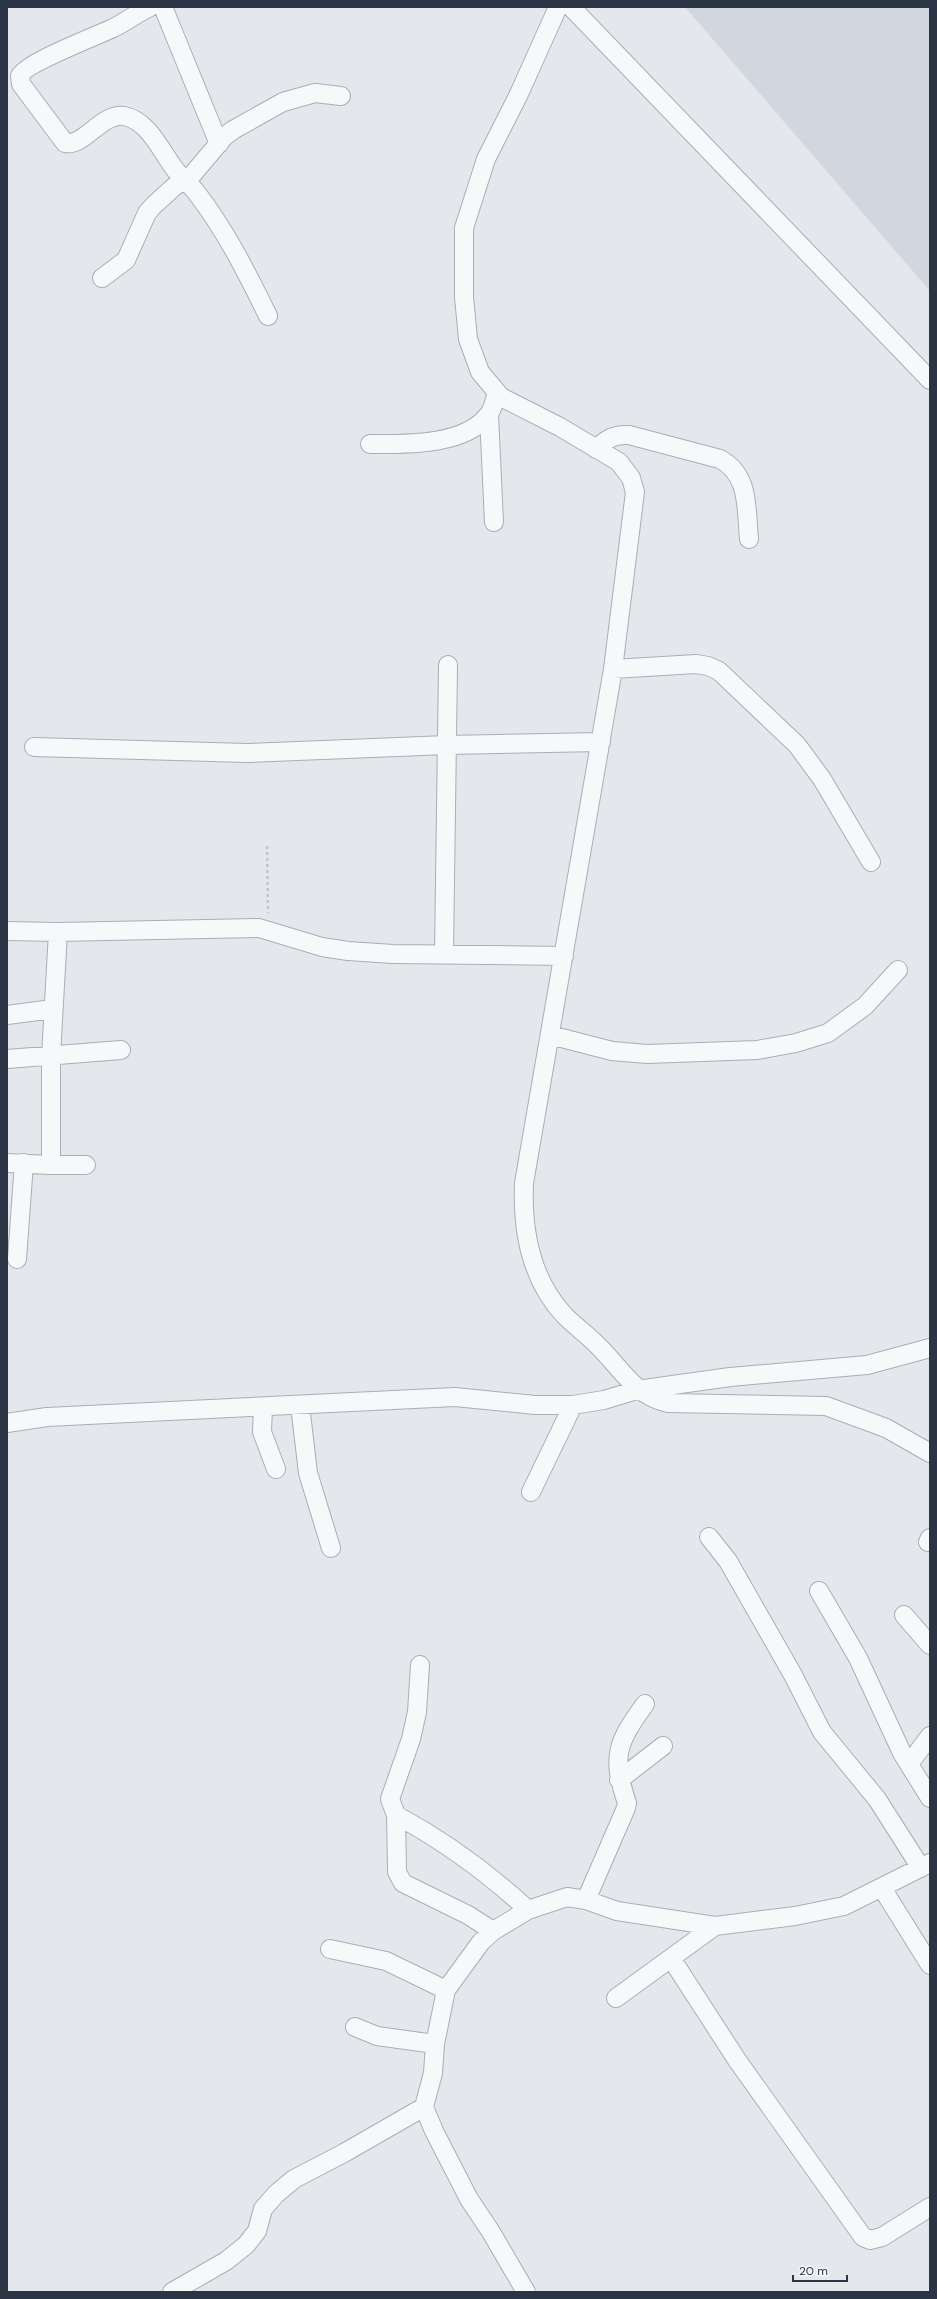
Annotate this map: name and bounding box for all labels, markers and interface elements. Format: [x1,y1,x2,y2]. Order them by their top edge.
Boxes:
scale bar [793,2257,847,2283]
text: 20 m [799,2263,828,2279]

